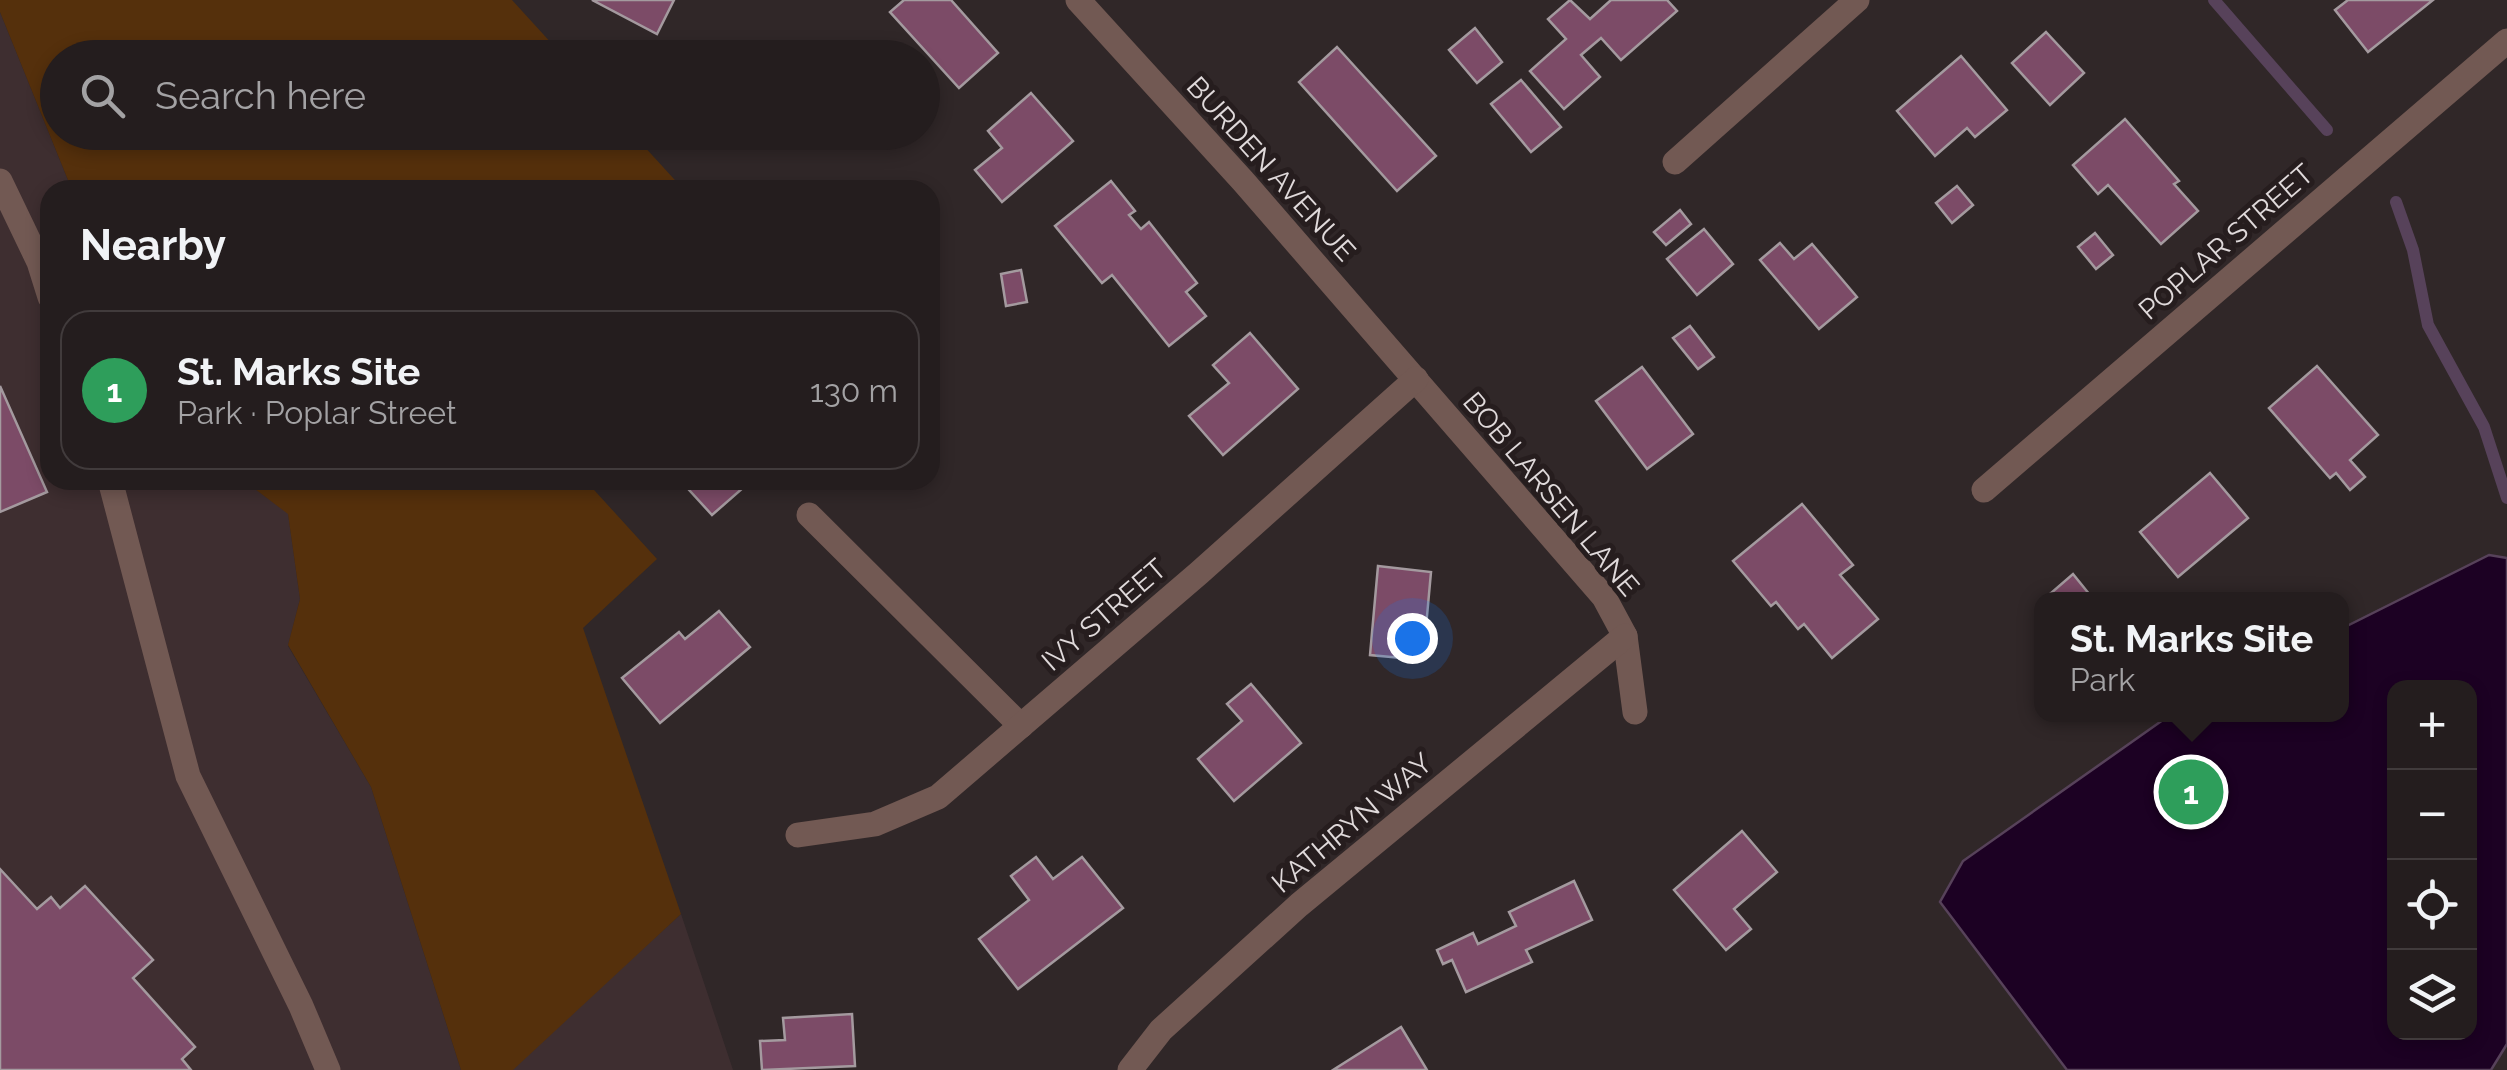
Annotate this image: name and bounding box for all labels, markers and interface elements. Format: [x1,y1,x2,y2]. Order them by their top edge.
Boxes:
search box [40,40,940,150]
icon: search [75,68,130,123]
street label: BURDEN AVENUE [1180,70,1362,268]
text: Search here [155,73,366,118]
street label: POPLAR STREET [2132,157,2320,327]
text: Nearby [80,221,226,270]
text: St. Marks Site [177,349,420,394]
text: 1 [107,372,122,409]
text: 130 m [810,372,898,409]
street label: BOB LARSEN LANE [1456,385,1646,603]
text: Park · Poplar Street [177,394,457,431]
street label: IVY STREET [1035,552,1173,678]
popup [2034,592,2349,722]
your location [1387,613,1438,664]
text: St. Marks Site [2070,616,2313,661]
text: Park [2070,661,2135,698]
map controls [2387,680,2477,1040]
button: + [2387,680,2477,770]
street label: KATHRYN WAY [1265,746,1439,900]
pin: 1 [2158,754,2224,830]
button: − [2387,770,2477,860]
button: locate [2387,860,2477,950]
button: layers [2387,950,2477,1040]

